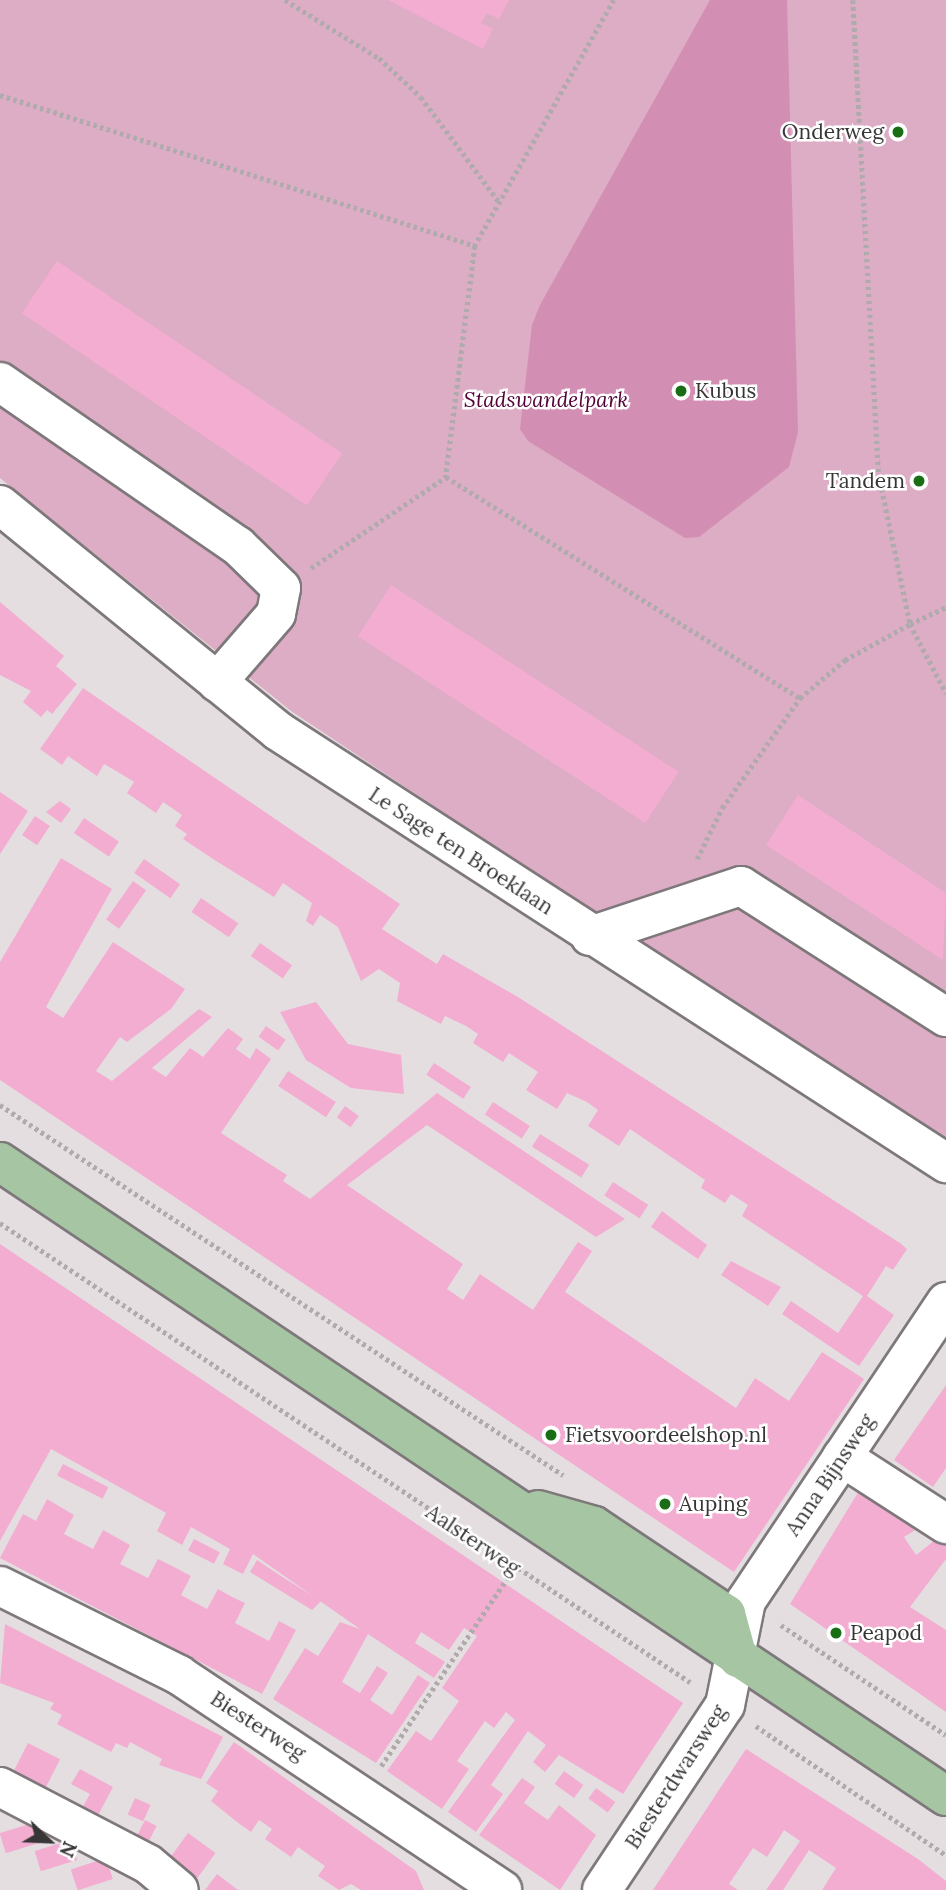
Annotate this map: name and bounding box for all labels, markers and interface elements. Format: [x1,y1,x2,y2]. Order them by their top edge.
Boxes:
place label: Onderweg [782,119,884,145]
marker: Onderweg [890,124,906,140]
place label: Kubus [695,378,756,404]
marker: Kubus [673,383,689,399]
park label: Stadswandelpark [464,387,628,413]
place label: Tandem [826,468,905,494]
marker: Tandem [911,473,927,489]
street label: Le Sage ten Broeklaan [364,782,558,920]
street label: Anna Bijnsweg [780,1409,880,1541]
place label: Fietsvoordeelshop.nl [565,1422,767,1448]
marker: Fietsvoordeelshop.nl [543,1427,559,1443]
place label: Auping [679,1491,747,1517]
marker: Auping [657,1496,673,1512]
street label: Aalsterweg [421,1499,525,1581]
place label: Peapod [850,1620,922,1646]
marker: Peapod [828,1625,844,1641]
street label: Biesterweg [206,1686,310,1766]
street label: Biesterdwarsweg [620,1700,732,1854]
north arrow [14,1806,84,1876]
text: N [54,1838,82,1861]

